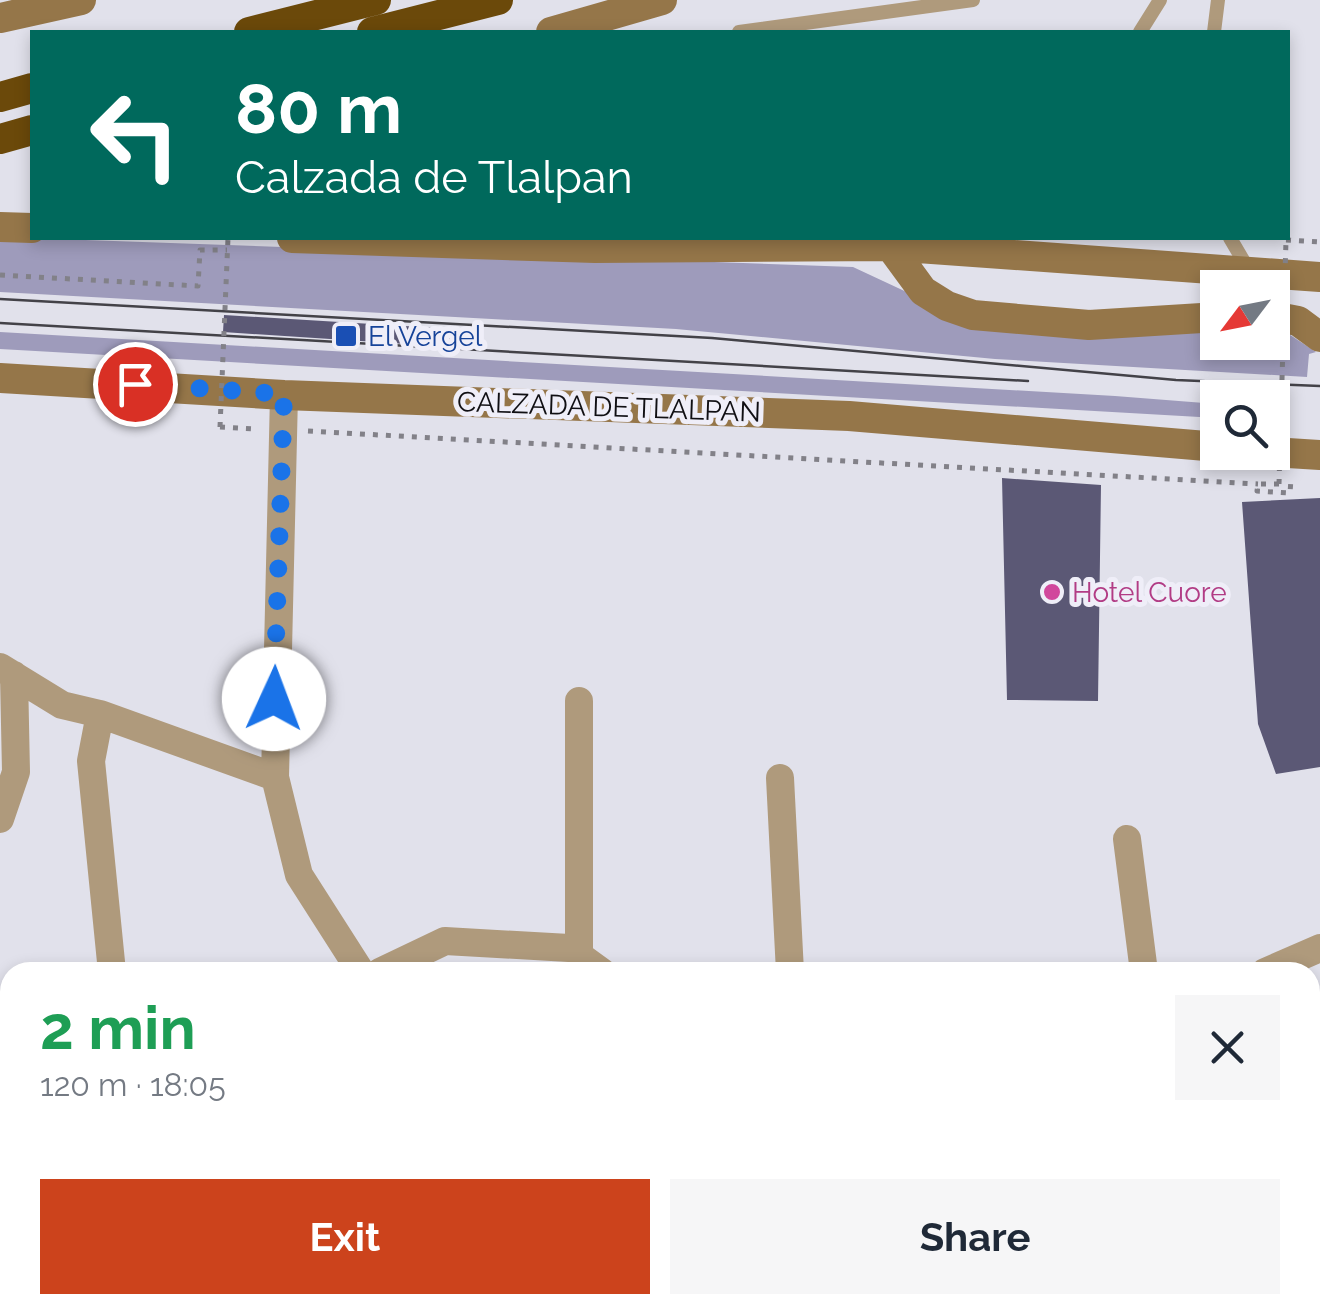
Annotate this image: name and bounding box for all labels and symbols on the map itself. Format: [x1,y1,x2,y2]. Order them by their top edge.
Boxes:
north arrow [1200,270,1290,360]
place label: El Vergel [368,320,483,353]
marker: El Vergel [333,323,359,349]
pin [93,342,178,427]
street label: CALZADA DE TLALPAN [457,385,761,429]
place label: Hotel Cuore [1072,576,1227,609]
marker: Hotel Cuore [1041,581,1063,603]
position arrow [222,647,326,751]

